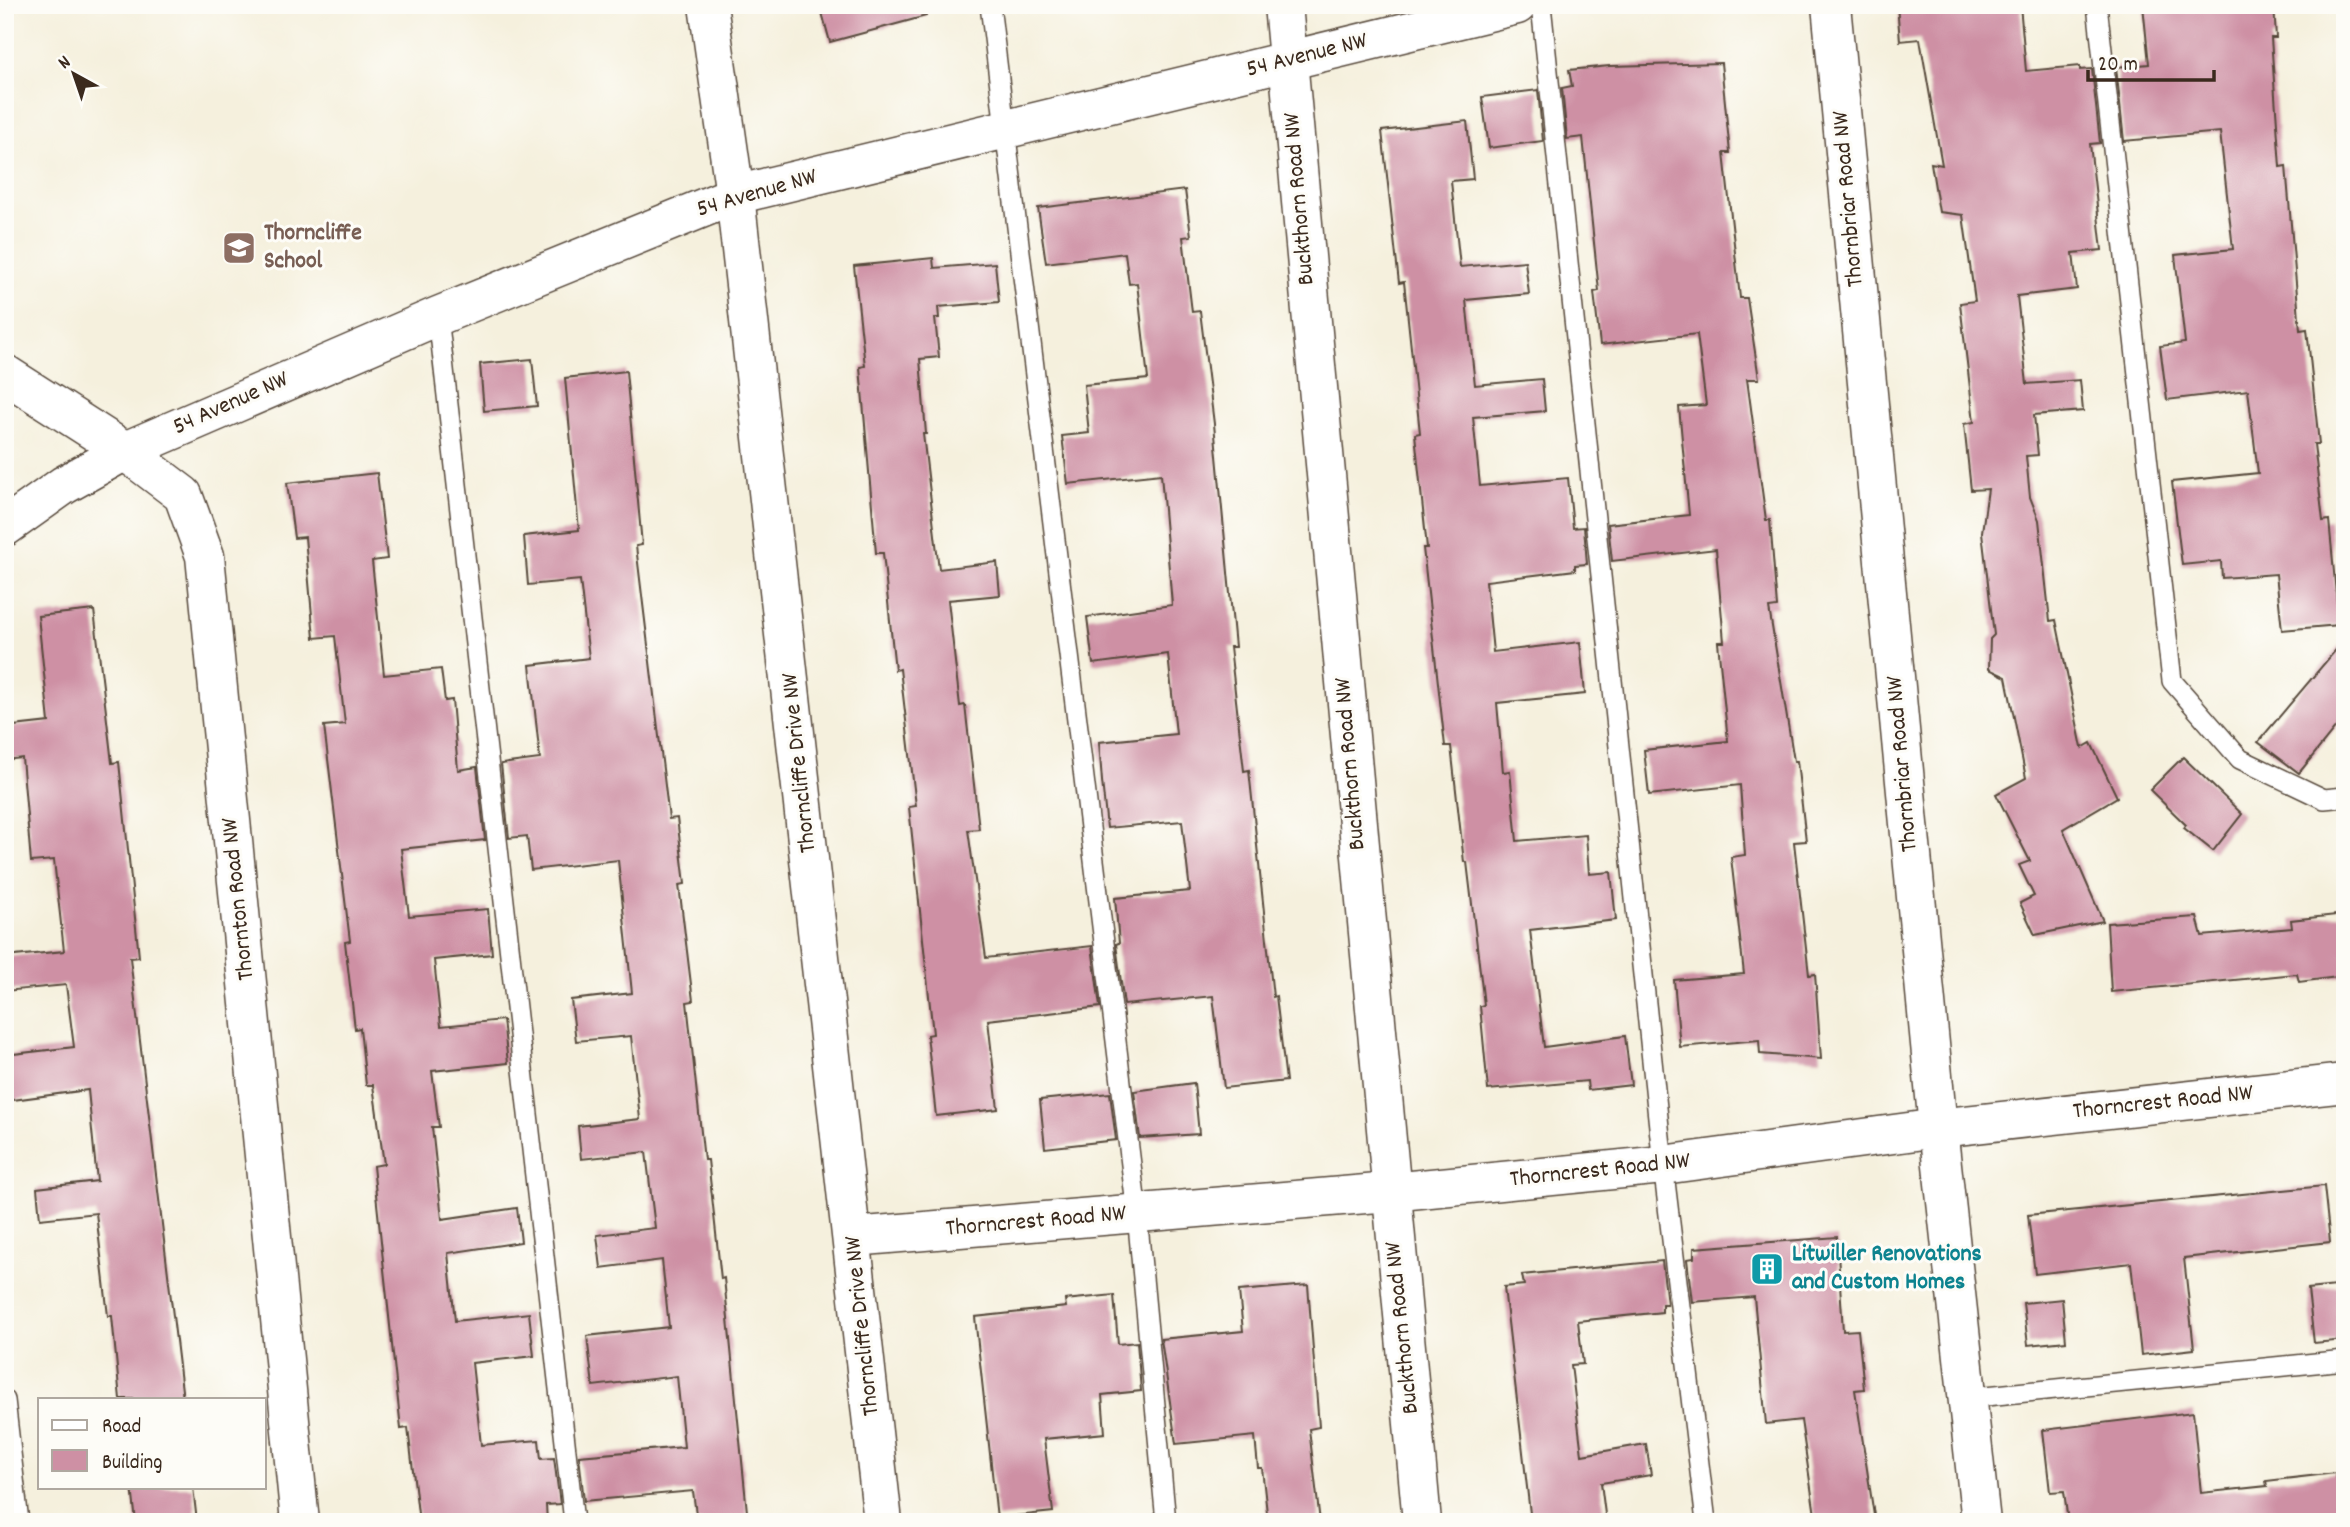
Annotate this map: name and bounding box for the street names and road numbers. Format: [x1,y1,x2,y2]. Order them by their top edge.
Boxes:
street label: 54 Avenue NW [1243,25,1371,87]
street label: Thornbriar Road NW [1824,109,1874,288]
street label: Buckthorn Road NW [1275,111,1324,287]
street label: 54 Avenue NW [693,161,821,227]
street label: 54 Avenue NW [168,363,294,445]
street label: Thorncliffe Drive NW [774,671,826,855]
street label: Thornbriar Road NW [1878,674,1928,853]
street label: Buckthorn Road NW [1326,676,1375,852]
street label: Thornton Road NW [214,816,264,982]
street label: Thorncrest Road NW [2071,1077,2255,1129]
street label: Thorncrest Road NW [1508,1145,1692,1197]
street label: Thorncrest Road NW [944,1197,1128,1247]
street label: Thorncliffe Drive NW [837,1234,889,1418]
street label: Buckthorn Road NW [1377,1240,1429,1416]

